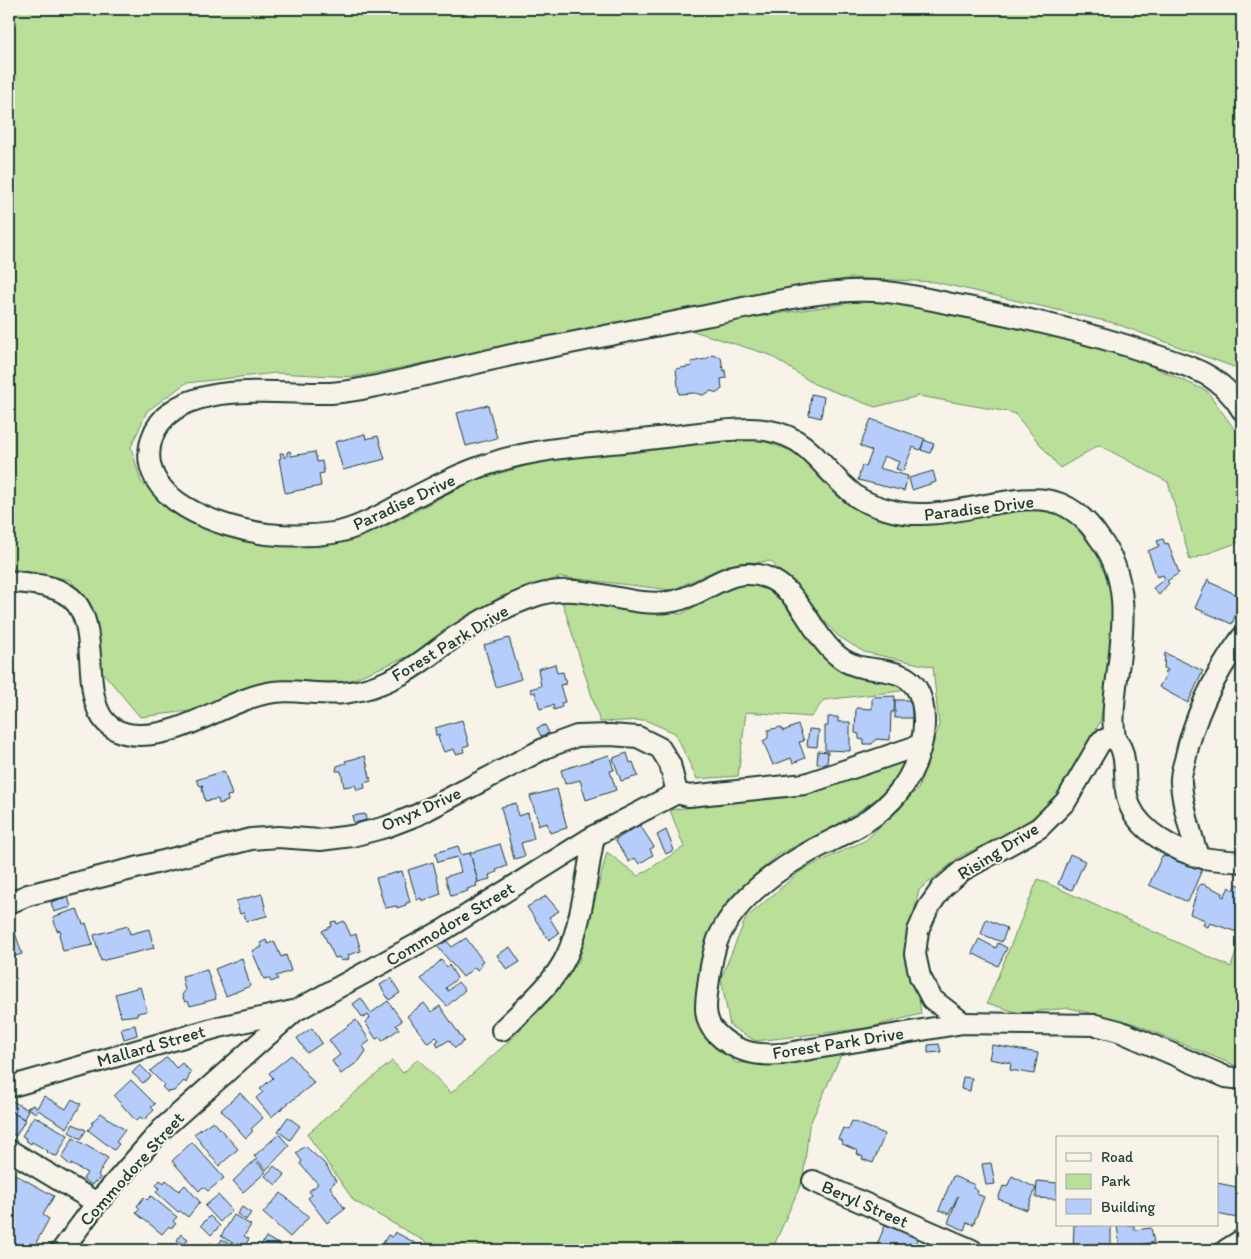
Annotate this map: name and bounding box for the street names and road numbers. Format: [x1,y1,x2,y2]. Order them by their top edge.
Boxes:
street label: Paradise Drive [349,469,459,535]
street label: Paradise Drive [923,490,1035,526]
street label: Forest Park Drive [388,599,512,687]
street label: Onyx Drive [378,782,464,836]
street label: Rising Drive [953,817,1043,885]
street label: Commodore Street [382,877,519,971]
street label: Mallard Street [94,1020,208,1072]
street label: Forest Park Drive [771,1022,905,1064]
street label: Commodore Street [75,1107,189,1231]
street label: Beryl Street [818,1175,912,1233]

